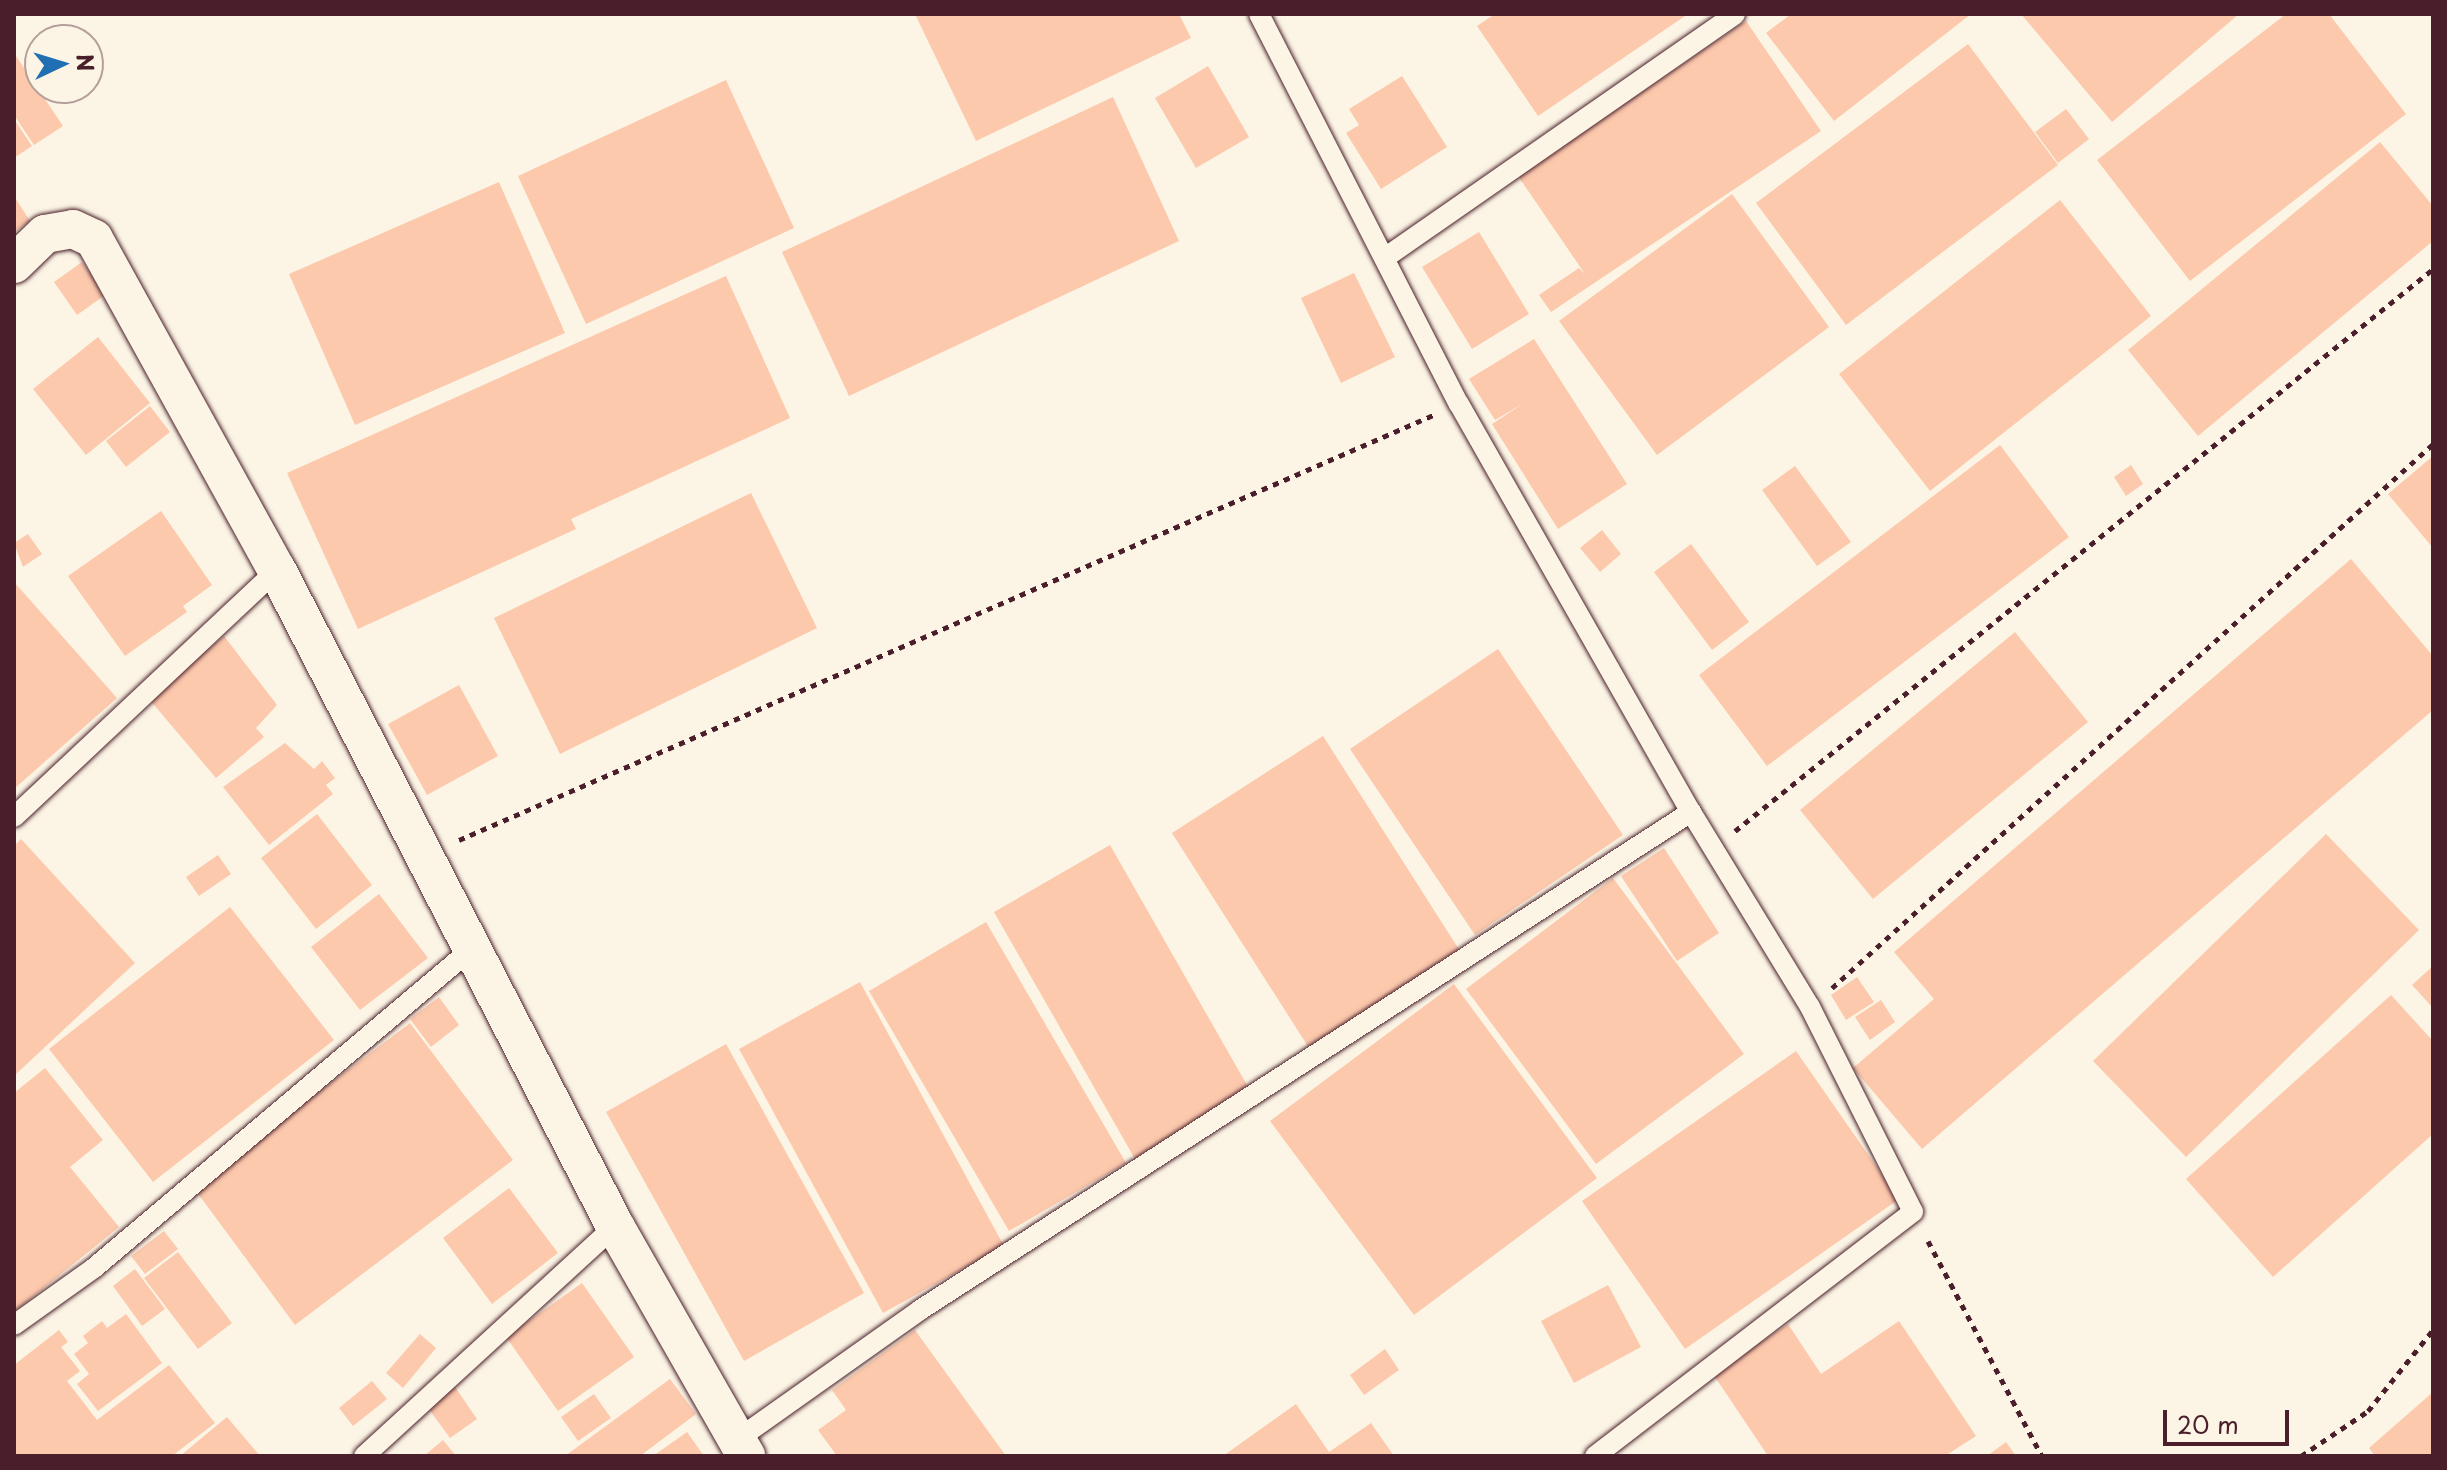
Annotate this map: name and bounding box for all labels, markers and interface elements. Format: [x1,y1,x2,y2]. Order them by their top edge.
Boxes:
north arrow [24,24,104,104]
text: N [69,53,104,72]
scale bar [2167,1394,2293,1444]
text: 20 m [2177,1406,2239,1442]

